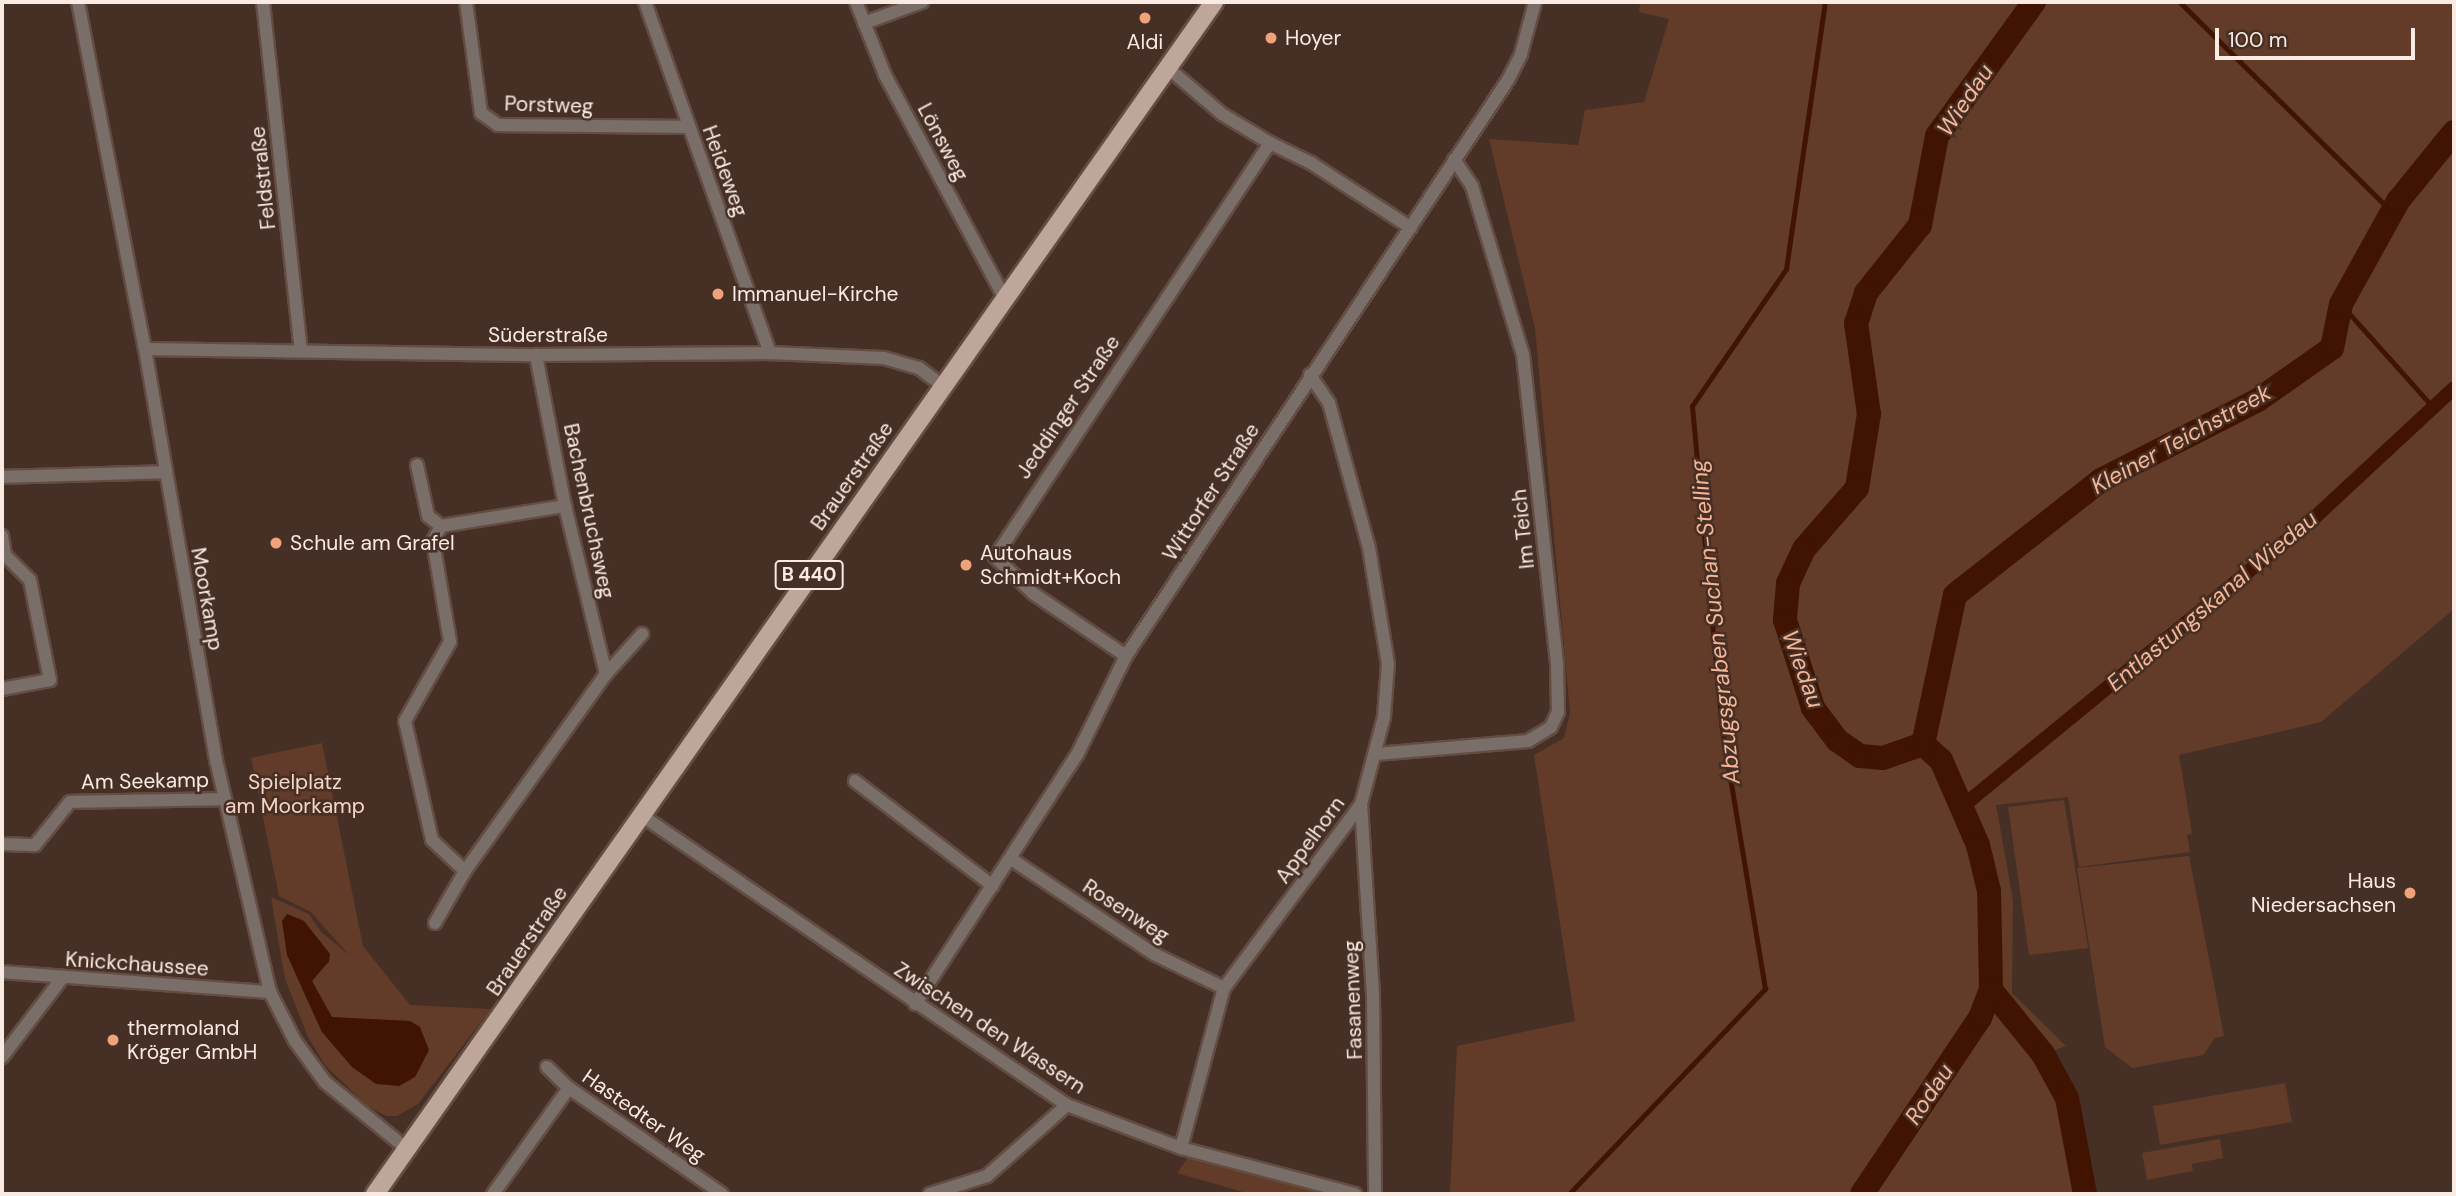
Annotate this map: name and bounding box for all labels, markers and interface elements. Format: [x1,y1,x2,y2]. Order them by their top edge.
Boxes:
marker: Aldi [1137,10,1153,26]
scale bar [2218,14,2418,58]
place label: Hoyer [1285,25,1341,51]
text: 100 m [2228,26,2288,54]
place label: Aldi [1127,29,1163,55]
marker: Hoyer [1263,30,1279,46]
water label: Wiedau [1931,59,1999,141]
street label: Porstweg [504,91,594,119]
street label: Lönsweg [912,99,974,185]
street label: Heideweg [697,122,753,220]
street label: Feldstraße [245,125,281,231]
place label: Immanuel-Kirche [732,281,899,307]
marker: Immanuel-Kirche [710,286,726,302]
street label: Süderstraße [488,322,608,348]
street label: Jeddinger Straße [1011,330,1125,484]
water label: Kleiner Teichstreek [2086,378,2276,500]
street label: Brauerstraße [805,417,899,535]
street label: Wittorfer Straße [1157,419,1265,565]
street label: Bachenbruchsweg [558,421,620,601]
water label: Abzugsgraben Suchan-Stelling [1684,458,1746,786]
street label: Im Teich [1506,488,1540,570]
water label: Entlastungskanal Wiedau [2101,505,2323,697]
place label: Schule am Grafel [290,530,455,556]
marker: Schule am Grafel [268,535,284,551]
place label: Autohaus Schmidt+Koch [980,540,1121,590]
street label: Moorkamp [186,546,228,652]
marker: Autohaus Schmidt+Koch [958,557,974,573]
road number: B 440 [774,560,844,590]
water label: Wiedau [1776,626,1830,712]
street label: Am Seekamp [81,767,209,795]
park label: Spielplatz am Moorkamp [225,769,365,819]
street label: Appelhorn [1270,792,1350,888]
place label: Haus Niedersachsen [2251,868,2396,918]
street label: Rosenweg [1078,874,1174,948]
street label: Brauerstraße [481,881,573,1001]
marker: Haus Niedersachsen [2402,885,2418,901]
street label: Fasanenweg [1338,940,1368,1060]
street label: Knickchaussee [64,946,210,982]
street label: Zwischen den Wassern [890,957,1090,1099]
place label: thermoland Kröger GmbH [127,1015,257,1065]
marker: thermoland Kröger GmbH [105,1032,121,1048]
water label: Rodau [1899,1058,1959,1130]
street label: Hastedter Weg [577,1064,711,1168]

